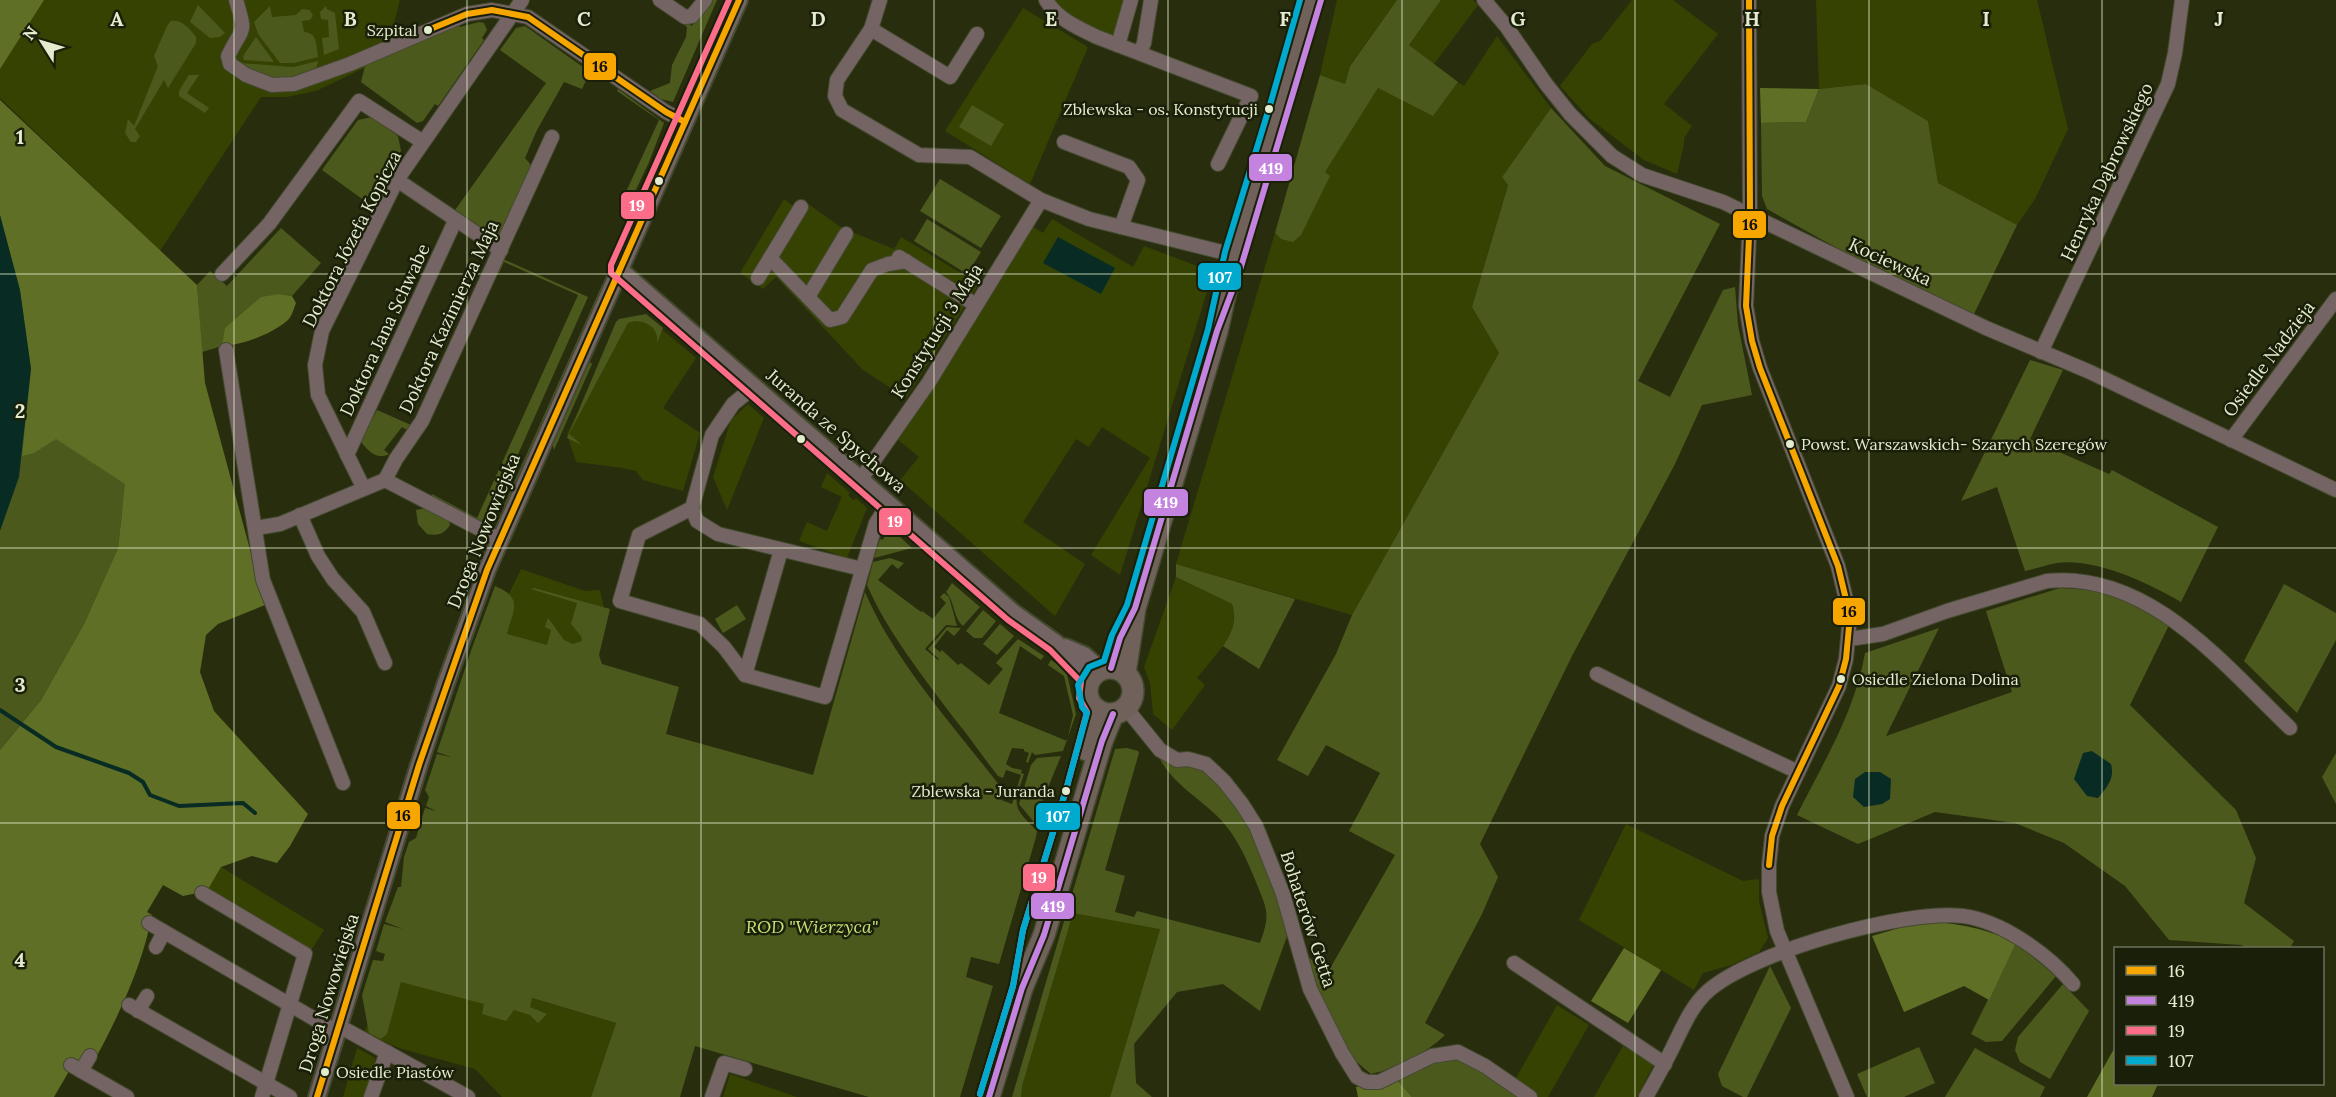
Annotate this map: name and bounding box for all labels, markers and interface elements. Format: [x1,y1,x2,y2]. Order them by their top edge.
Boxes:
text: A [110,6,124,31]
text: B [343,6,357,31]
text: C [577,6,591,31]
text: D [810,6,826,31]
text: E [1045,6,1057,31]
text: F [1279,6,1291,31]
text: G [1510,6,1526,31]
text: H [1744,6,1760,31]
text: I [1982,6,1990,31]
text: J [2214,6,2224,31]
north arrow [12,12,72,72]
place label: Szpital [367,20,417,40]
text: N [18,22,42,44]
marker: Szpital [422,24,434,36]
line badge: 16 [583,52,617,81]
text: 16 [592,56,608,76]
street label: Henryka Dąbrowskiego [2055,79,2158,265]
place label: Zblewska - os. Konstytucji [1063,99,1258,119]
marker: Zblewska - os. Konstytucji [1263,103,1275,115]
text: 1 [16,124,24,149]
street label: Doktora Józefa Kopicza [297,147,406,331]
line badge: 419 [1248,153,1293,182]
text: 419 [1259,158,1283,178]
unlabelled marker [653,175,665,187]
line badge: 19 [620,191,655,220]
text: 19 [629,195,645,215]
line badge: 16 [1732,210,1767,239]
text: 16 [1742,214,1758,234]
street label: Doktora Kazimierza Maja [394,217,503,417]
street label: Kociewska [1845,232,1935,291]
street label: Doktora Jana Schwabe [334,240,435,420]
street label: Konstytucji 3 Maja [886,259,987,402]
line badge: 107 [1197,262,1242,291]
text: 107 [1208,267,1233,287]
street label: Osiedle Nadzieja [2218,296,2320,421]
street label: Juranda ze Spychowa [761,363,911,498]
text: 2 [15,398,25,423]
unlabelled marker [795,433,807,445]
place label: Powst. Warszawskich- Szarych Szeregów [1801,434,2107,454]
marker: Powst. Warszawskich- Szarych Szeregów [1784,438,1796,450]
street label: Droga Nowowiejska [442,450,525,612]
line badge: 419 [1143,488,1189,517]
text: 419 [1154,492,1178,512]
line badge: 19 [878,507,912,536]
text: 19 [887,511,903,531]
line badge: 16 [1832,597,1866,626]
text: 16 [1841,601,1857,621]
place label: Osiedle Zielona Dolina [1852,669,2019,689]
text: 3 [14,672,26,697]
marker: Osiedle Zielona Dolina [1835,673,1847,685]
place label: Zblewska - Juranda [912,781,1055,801]
marker: Zblewska - Juranda [1060,785,1072,797]
line badge: 16 [386,801,421,830]
line badge: 107 [1035,802,1081,831]
text: 16 [395,805,411,825]
text: 107 [1046,806,1071,826]
street label: Bohaterów Getta [1276,848,1341,990]
line badge: 19 [1022,863,1056,892]
text: 19 [1031,867,1047,887]
line badge: 419 [1030,892,1075,920]
text: 419 [1041,896,1065,916]
street label: Droga Nowowiejska [293,910,364,1075]
park label: ROD "Wierzyca" [746,915,878,938]
text: 4 [15,947,26,972]
legend [2114,947,2324,1085]
text: 16 [2168,959,2185,982]
text: 419 [2168,989,2195,1012]
text: 19 [2168,1019,2185,1042]
text: 107 [2168,1049,2194,1072]
place label: Osiedle Piastów [336,1062,454,1082]
marker: Osiedle Piastów [319,1066,331,1078]

